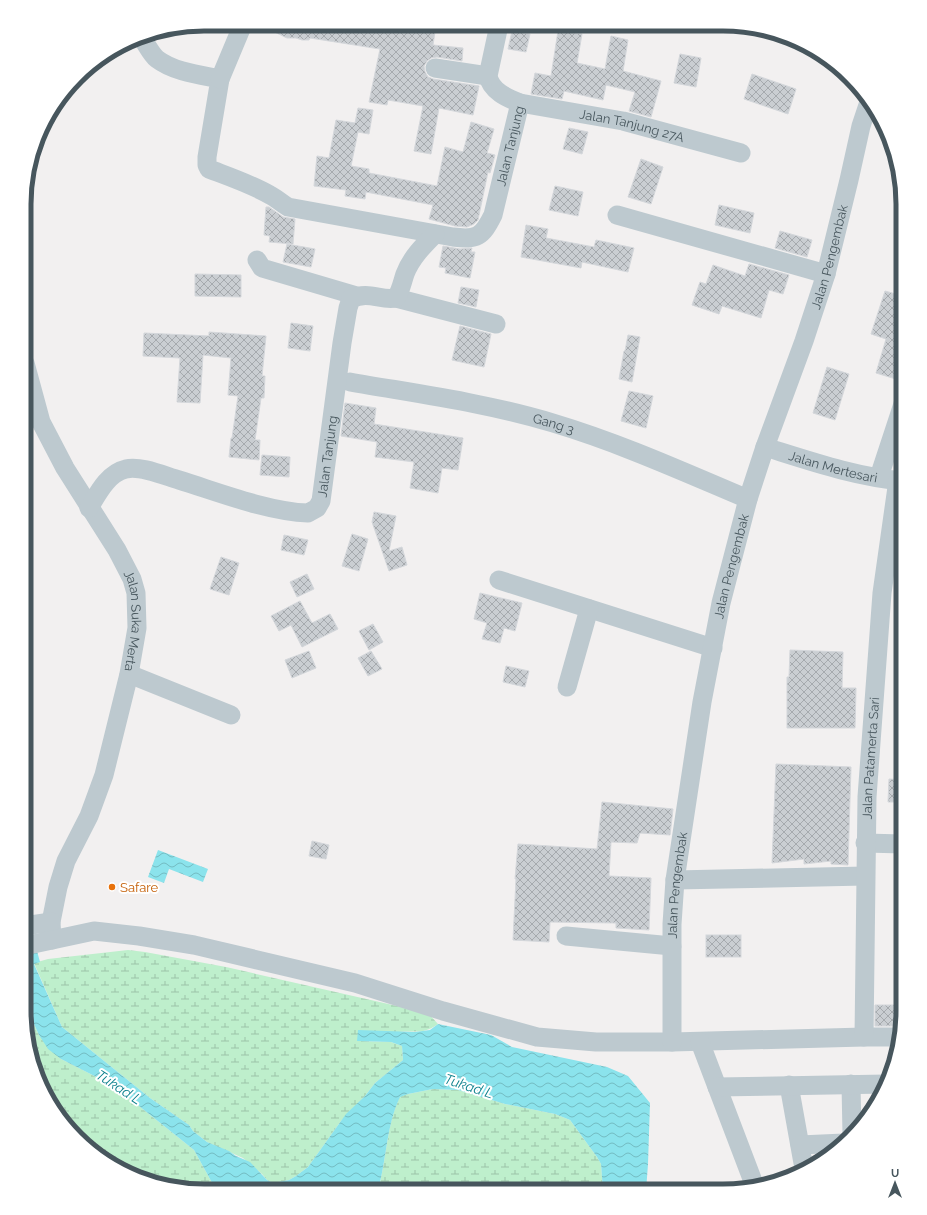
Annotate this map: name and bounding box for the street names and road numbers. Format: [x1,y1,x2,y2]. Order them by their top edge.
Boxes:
street label: Jalan Tanjung [493,104,527,187]
street label: Jalan Tanjung 27A [578,106,686,145]
street label: Jalan Pengembak [808,203,850,311]
street label: Gang 3 [531,410,576,437]
street label: Jalan Tanjung [314,415,340,498]
street label: Jalan Mertesari [787,447,879,485]
street label: Jalan Pengembak [711,512,751,620]
street label: Jalan Suka Merta [121,567,145,673]
street label: Jalan Patamerta Sari [859,696,882,819]
street label: Jalan Pengembak [664,831,690,939]

